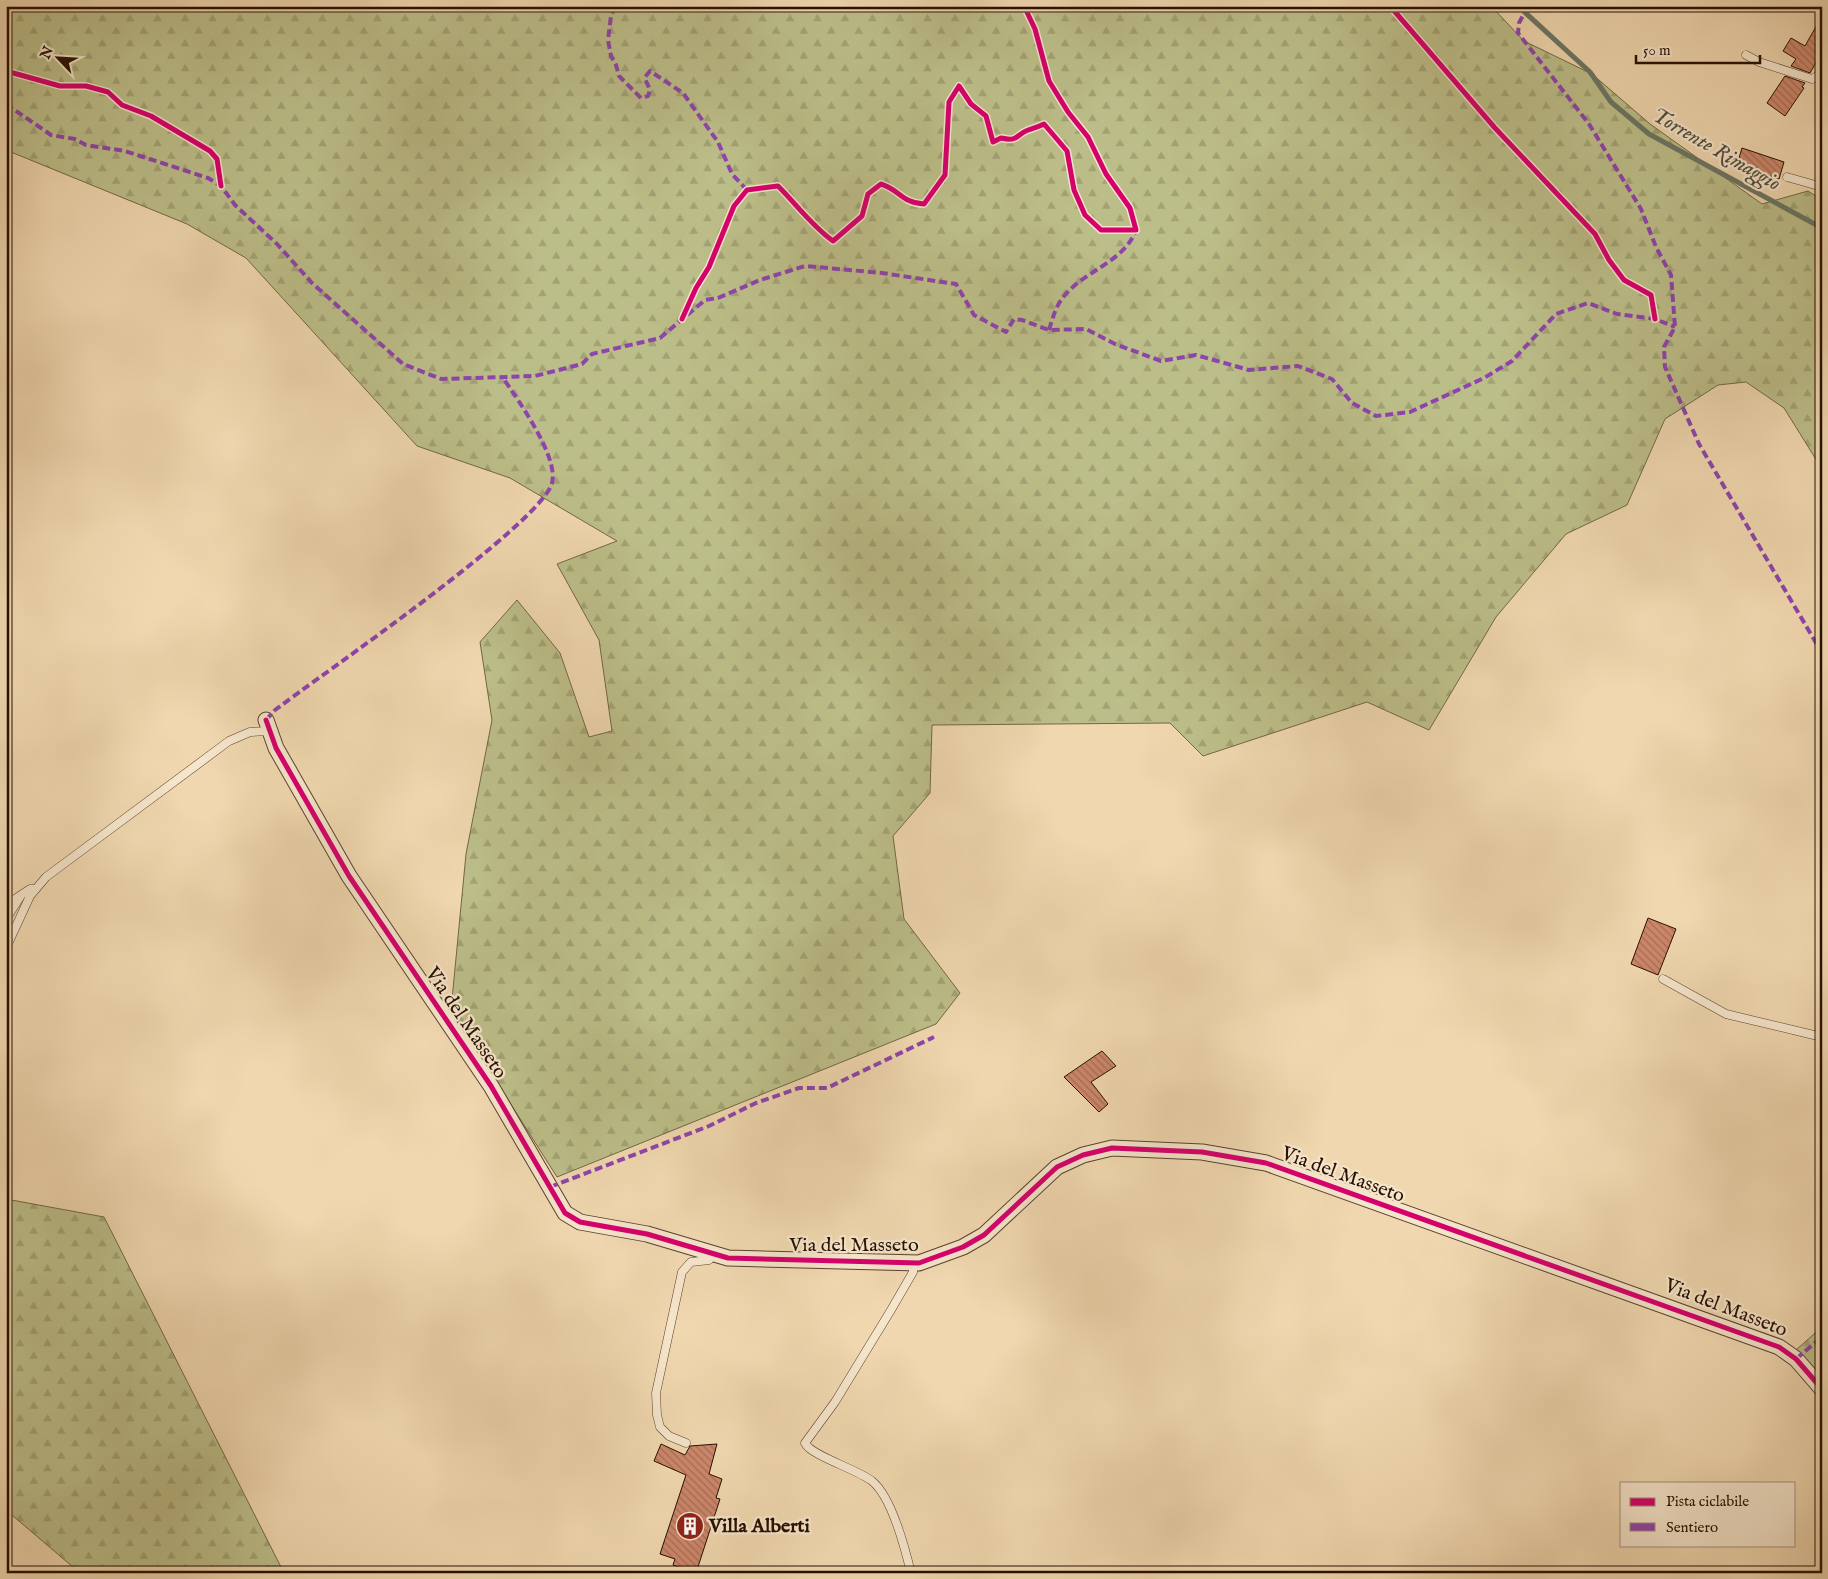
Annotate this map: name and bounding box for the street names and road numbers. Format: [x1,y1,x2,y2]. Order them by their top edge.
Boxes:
street label: Via del Masseto [419,962,513,1084]
street label: Via del Masseto [1277,1141,1408,1209]
street label: Via del Masseto [788,1233,919,1258]
street label: Via del Masseto [1660,1273,1791,1343]

